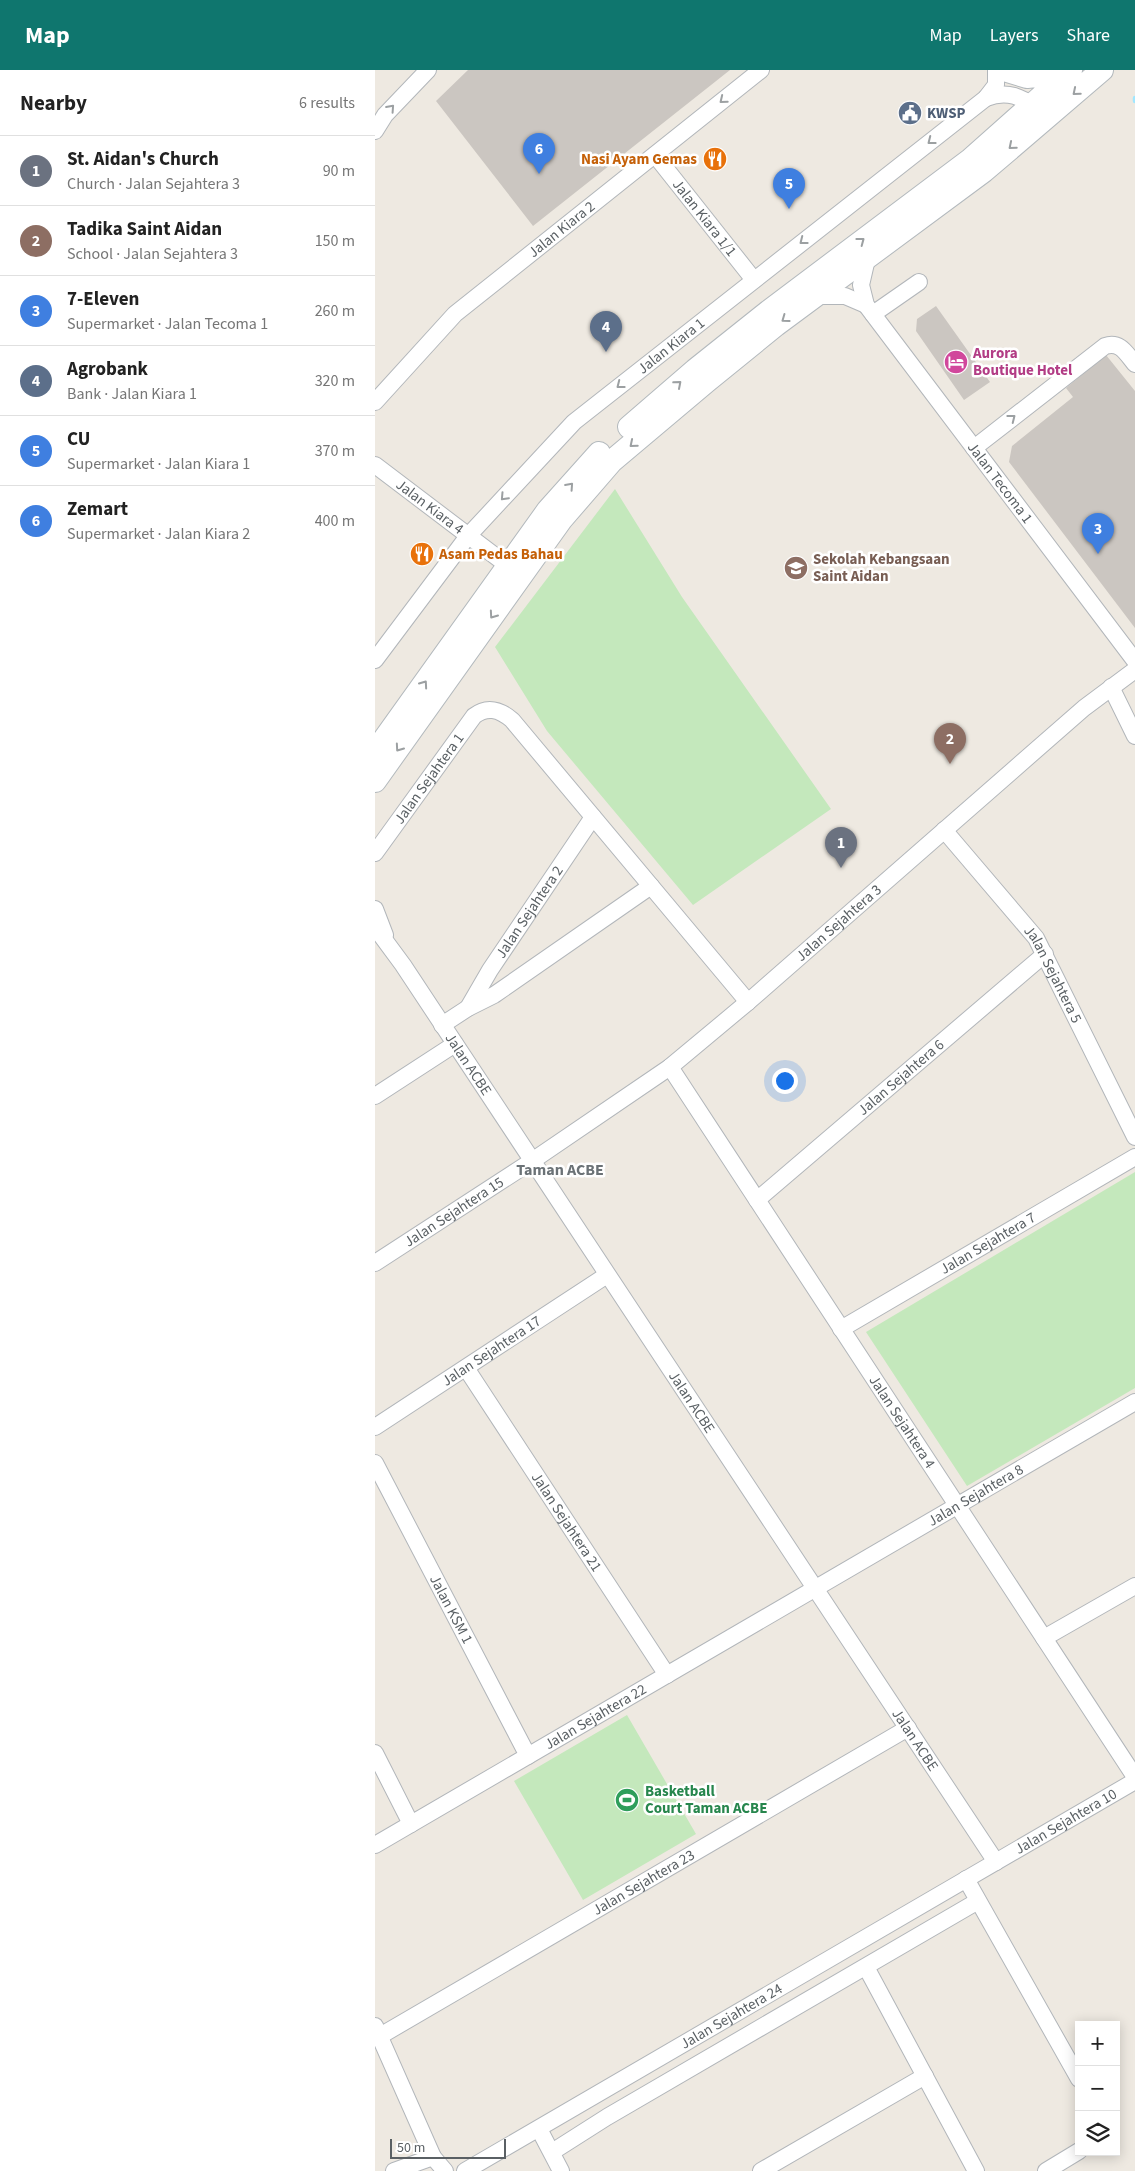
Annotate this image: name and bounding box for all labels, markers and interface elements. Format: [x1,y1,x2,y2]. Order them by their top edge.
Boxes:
text: Map [25,18,70,53]
text: Map [930,23,962,48]
text: Layers [990,23,1039,48]
text: Share [1067,23,1110,48]
one-way arrow [1072,87,1081,96]
text: Nearby [20,88,87,118]
text: 6 results [299,92,355,114]
one-way arrow [720,95,729,104]
public building icon: KWSP [897,100,923,126]
place label: KWSP [927,103,966,124]
one-way arrow [385,105,394,114]
pin: 6 [523,133,555,174]
one-way arrow [928,135,937,143]
one-way arrow [1009,141,1018,150]
text: St. Aidan's Church [67,146,219,173]
restaurant icon: Nasi Ayam Gemas [702,146,728,172]
place label: Nasi Ayam Gemas [581,149,697,170]
text: 1 [32,160,40,182]
text: 90 m [323,160,355,182]
pin: 5 [773,168,805,209]
text: Church · Jalan Sejahtera 3 [67,173,240,195]
street label: Jalan Kiara 1/1 [668,175,742,261]
street label: Jalan Kiara 2 [523,196,599,262]
text: Tadika Saint Aidan [67,216,222,243]
text: 2 [32,230,40,252]
text: 150 m [315,230,355,252]
one-way arrow [800,236,809,244]
one-way arrow [855,238,865,247]
text: School · Jalan Sejahtera 3 [67,243,238,265]
text: 7-Eleven [67,286,139,313]
text: 3 [32,300,40,322]
text: 260 m [315,300,355,322]
pin: 4 [590,311,622,352]
text: Supermarket · Jalan Tecoma 1 [67,313,268,335]
street label: Jalan Kiara 1 [633,313,709,379]
one-way arrow [781,313,791,322]
place label: Aurora Boutique Hotel [972,343,1073,381]
hotel icon: Aurora Boutique Hotel [943,349,969,375]
text: Agrobank [67,356,148,383]
text: 4 [32,370,40,392]
text: 320 m [315,370,355,392]
one-way arrow [617,379,626,388]
one-way arrow [672,381,681,390]
text: Bank · Jalan Kiara 1 [67,383,197,405]
one-way arrow [1006,415,1015,423]
text: CU [67,426,90,453]
one-way arrow [629,438,638,447]
street label: Jalan Tecoma 1 [963,438,1038,528]
text: 5 [32,440,40,462]
text: 370 m [315,440,355,462]
text: Supermarket · Jalan Kiara 1 [67,453,250,475]
street label: Jalan Kiara 4 [392,474,469,540]
one-way arrow [564,482,573,491]
one-way arrow [501,492,510,501]
text: Zemart [67,496,128,523]
text: 6 [32,510,40,532]
text: 400 m [315,510,355,532]
pin: 3 [1082,513,1114,554]
text: Supermarket · Jalan Kiara 2 [67,523,250,545]
restaurant icon: Asam Pedas Bahau [409,541,435,567]
place label: Asam Pedas Bahau [438,544,563,565]
place label: Sekolah Kebangsaan Saint Aidan [813,549,950,587]
school or university icon: Sekolah Kebangsaan Saint Aidan [783,555,809,581]
one-way arrow [490,610,499,619]
one-way arrow [418,680,427,690]
pin: 2 [934,723,966,764]
street label: Jalan Sejahtera 1 [389,729,469,828]
one-way arrow [396,742,405,752]
pin: 1 [825,827,857,868]
street label: Jalan Sejahtera 2 [490,861,568,962]
street label: Jalan Sejahtera 3 [791,879,886,966]
street label: Jalan Sejahtera 5 [1019,921,1087,1027]
street label: Jalan ACBE [440,1029,497,1099]
street label: Jalan Sejahtera 6 [853,1034,948,1120]
your location [772,1068,798,1094]
district label: Taman ACBE [516,1159,604,1181]
street label: Jalan Sejahtera 15 [400,1172,508,1252]
street label: Jalan Sejahtera 7 [936,1207,1039,1279]
street label: Jalan Sejahtera 17 [437,1311,545,1391]
street label: Jalan ACBE [664,1367,720,1437]
street label: Jalan Sejahtera 4 [864,1371,941,1473]
street label: Jalan Sejahtera 8 [924,1459,1027,1531]
street label: Jalan Sejahtera 21 [527,1468,607,1576]
street label: Jalan KSM 1 [425,1571,478,1648]
street label: Jalan Sejahtera 22 [540,1679,650,1755]
street label: Jalan ACBE [887,1705,944,1775]
place label: Basketball Court Taman ACBE [645,1781,767,1819]
street label: Jalan Sejahtera 10 [1011,1783,1121,1859]
sports icon: Basketball Court Taman ACBE [614,1787,640,1813]
street label: Jalan Sejahtera 23 [588,1844,698,1920]
street label: Jalan Sejahtera 24 [676,1978,787,2054]
map controls [1075,2021,1120,2156]
button: + [1075,2021,1120,2066]
button: − [1075,2066,1120,2111]
button: layers [1075,2111,1120,2156]
scale bar [390,2136,506,2159]
text: 50 m [397,2138,425,2158]

